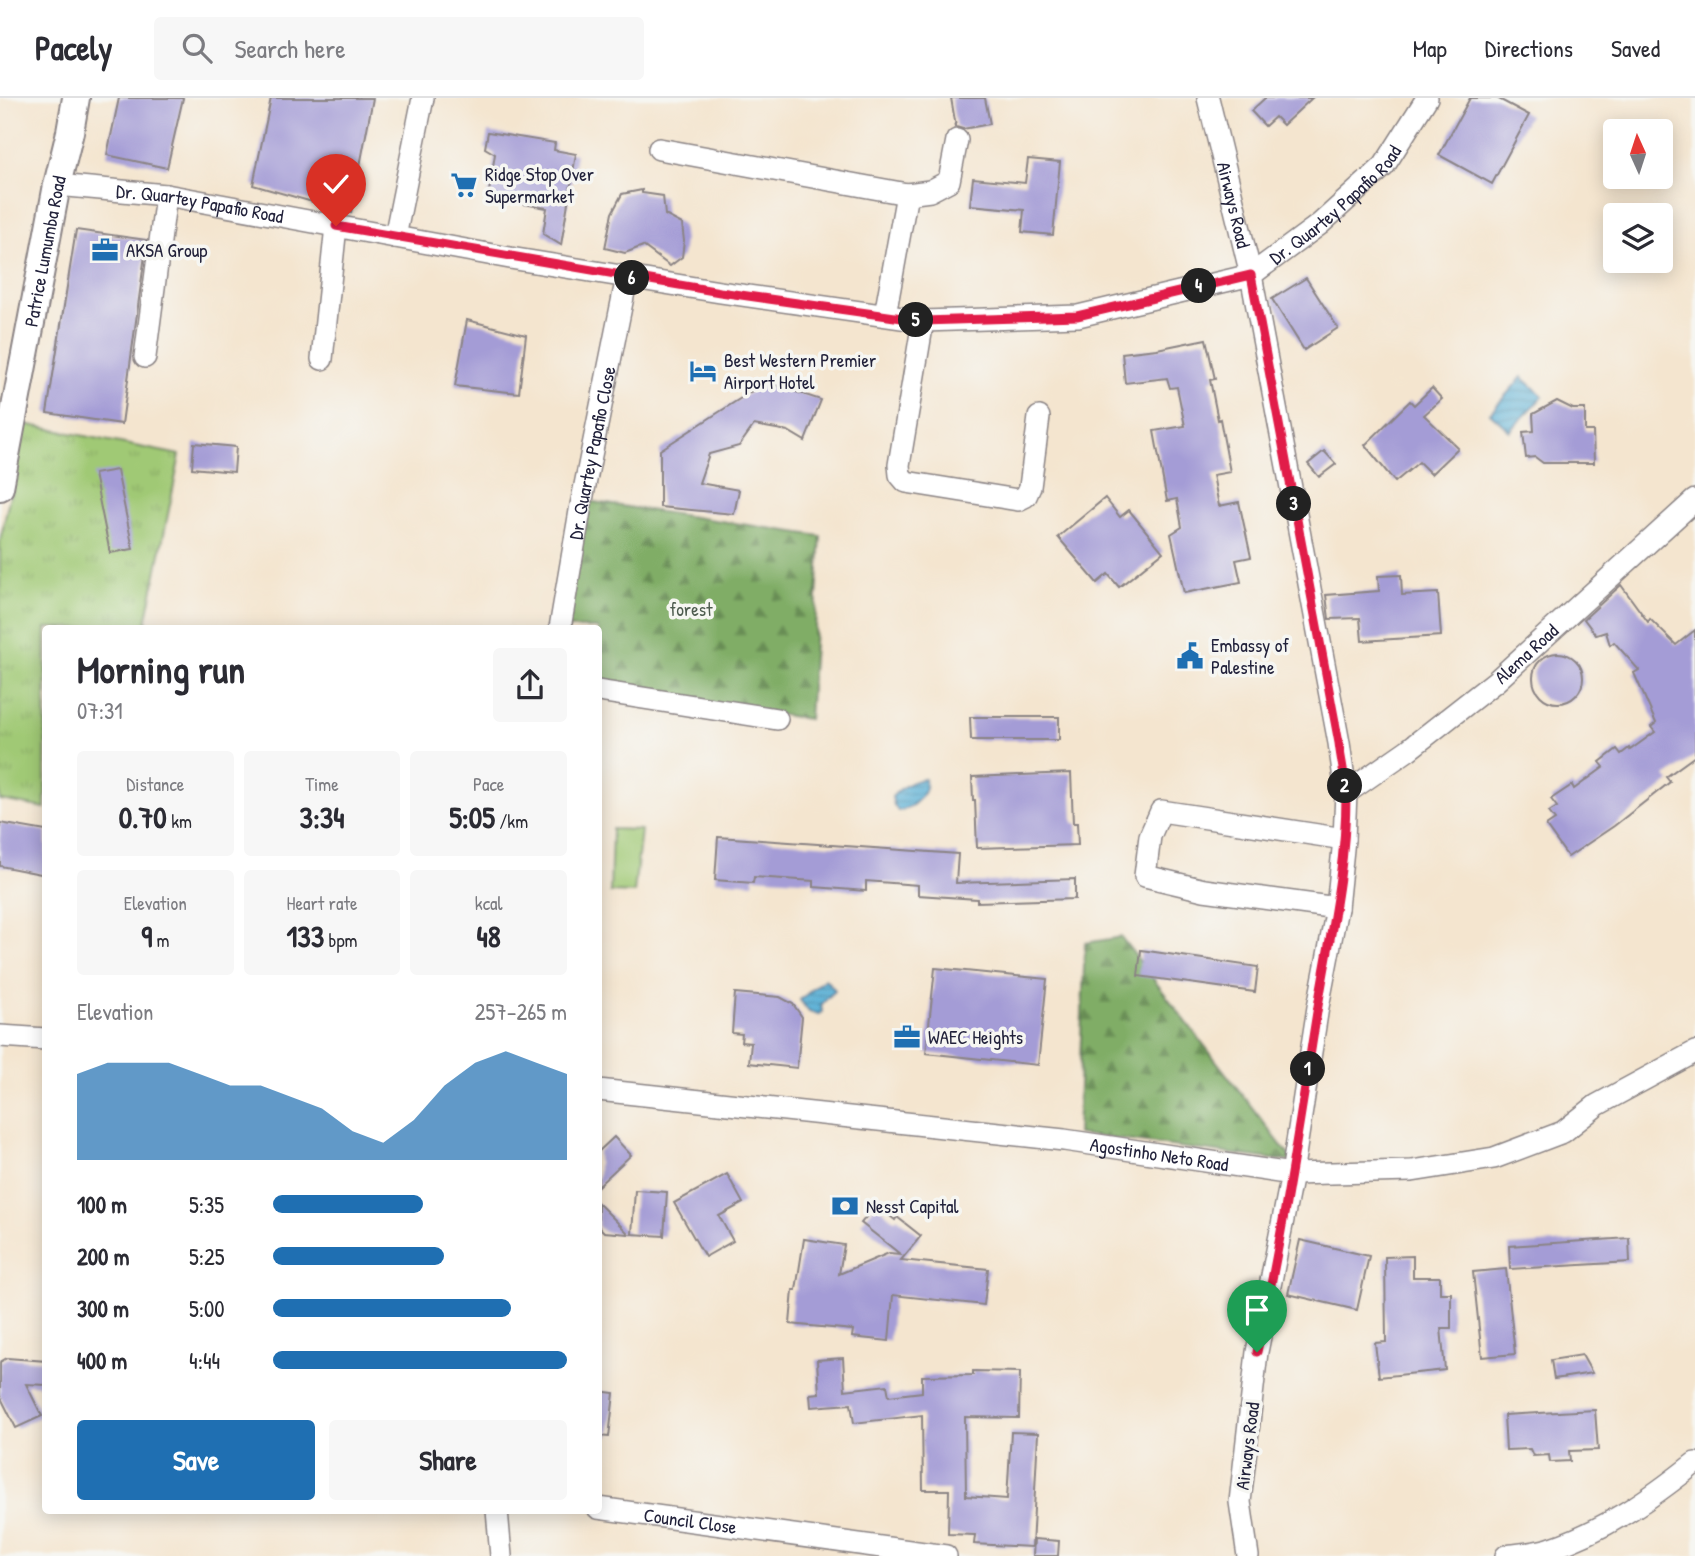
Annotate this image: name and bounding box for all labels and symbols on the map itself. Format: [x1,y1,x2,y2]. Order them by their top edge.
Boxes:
north arrow [1603,119,1673,189]
street label: Dr. Quartey Papafio Road [1264,139,1407,270]
pin [306,154,366,226]
street label: Airways Road [1211,159,1257,251]
place label: Ridge Stop Over Supermarket [485,161,595,209]
supermarket icon: Ridge Stop Over Supermarket [449,170,479,200]
street label: Patrice Lumumba Road [18,172,72,329]
street label: Dr. Quartey Papafio Road [115,177,286,229]
office icon: AKSA Group [90,235,120,265]
place label: AKSA Group [126,237,207,263]
pin: 6 [614,260,650,296]
pin: 4 [1182,268,1216,304]
pin: 5 [898,302,934,338]
place label: Best Western Premier Airport Hotel [724,347,877,395]
hotel icon: Best Western Premier Airport Hotel [688,356,718,386]
street label: Dr. Quartey Papafio Close [562,364,622,542]
pin: 3 [1276,486,1312,522]
park label: forest [669,596,713,622]
street label: Alema Road [1489,617,1564,689]
place label: Embassy of Palestine [1211,632,1289,680]
public building icon: Embassy of Palestine [1175,641,1205,671]
pin: 2 [1328,768,1362,804]
office icon: WAEC Heights [892,1022,922,1052]
place label: WAEC Heights [928,1024,1023,1050]
pin: 1 [1290,1052,1326,1086]
street label: Agostinho Neto Road [1088,1131,1231,1177]
bank icon: Nesst Capital [830,1191,860,1221]
place label: Nesst Capital [866,1193,959,1219]
pin [1227,1280,1287,1352]
street label: Airways Road [1229,1400,1265,1491]
street label: Council Close [642,1501,739,1540]

